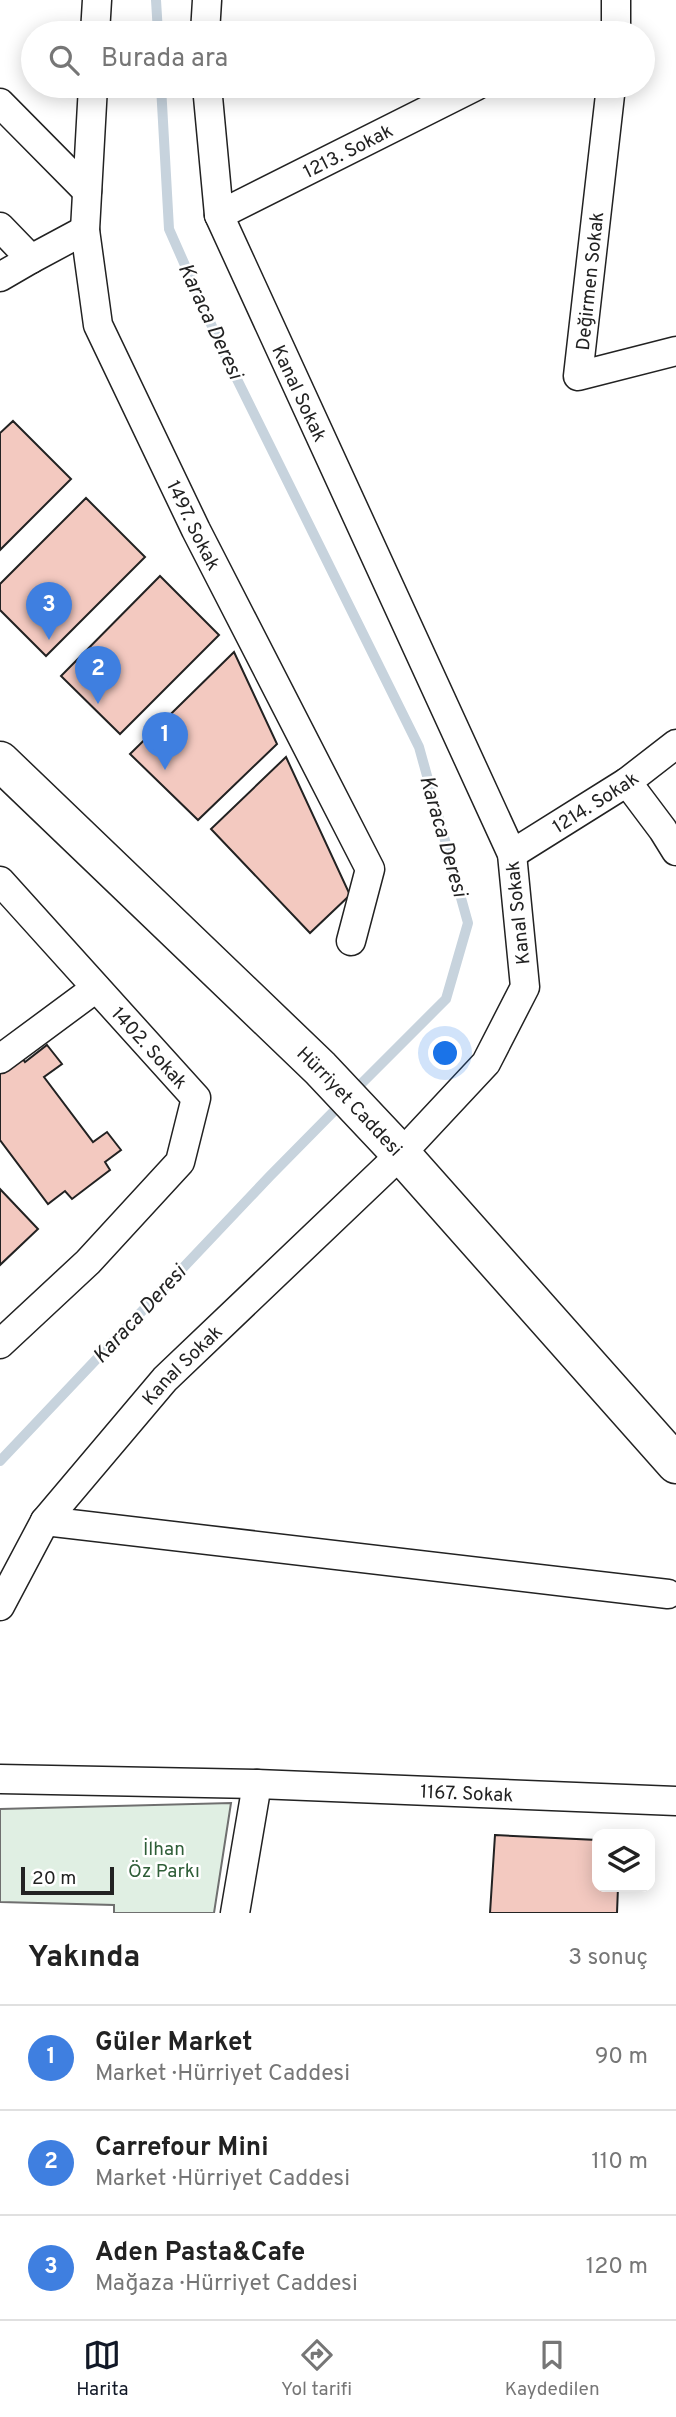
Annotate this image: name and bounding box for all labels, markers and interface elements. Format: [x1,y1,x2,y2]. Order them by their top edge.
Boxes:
search box [21,21,655,98]
icon: search [45,41,83,79]
text: Burada ara [101,43,228,76]
street label: 1213. Sokak [300,120,397,185]
street label: Değirmen Sokak [572,211,610,352]
water label: Karaca Deresi [171,259,249,386]
street label: Kanal Sokak [265,342,331,446]
street label: 1497. Sokak [160,477,225,575]
pin: 3 [26,582,72,640]
pin: 2 [75,646,121,704]
pin: 1 [142,712,188,770]
street label: 1214. Sokak [549,767,644,840]
water label: Karaca Deresi [412,773,473,902]
street label: Kanal Sokak [502,860,536,966]
street label: 1402. Sokak [105,1002,192,1095]
your location [428,1036,462,1070]
street label: Hürriyet Caddesi [291,1042,407,1162]
water label: Karaca Deresi [88,1259,194,1370]
street label: Kanal Sokak [138,1321,228,1411]
street label: 1167. Sokak [420,1781,514,1808]
map controls [592,1829,655,1892]
button: layers [592,1829,655,1892]
park label: İlhan Öz Parkı [128,1837,200,1884]
scale bar [21,1864,114,1896]
text: 20 m [32,1867,76,1891]
text: Yakında [28,1940,140,1977]
text: 3 sonuç [568,1944,648,1973]
text: Güler Market [95,2027,252,2060]
text: 1 [46,2043,56,2072]
text: 90 m [595,2043,648,2072]
text: Market · Hürriyet Caddesi [95,2060,350,2089]
text: Carrefour Mini [95,2132,269,2165]
text: 2 [44,2148,58,2177]
text: 110 m [591,2148,648,2177]
text: Market · Hürriyet Caddesi [95,2165,350,2194]
text: Aden Pasta&Cafe [95,2237,305,2270]
text: 3 [44,2253,58,2282]
text: 120 m [586,2253,648,2282]
text: Mağaza · Hürriyet Caddesi [95,2270,358,2299]
tab: Harita [76,2336,128,2402]
tab: Yol tarifi [281,2336,352,2402]
tab: Kaydedilen [505,2336,600,2402]

